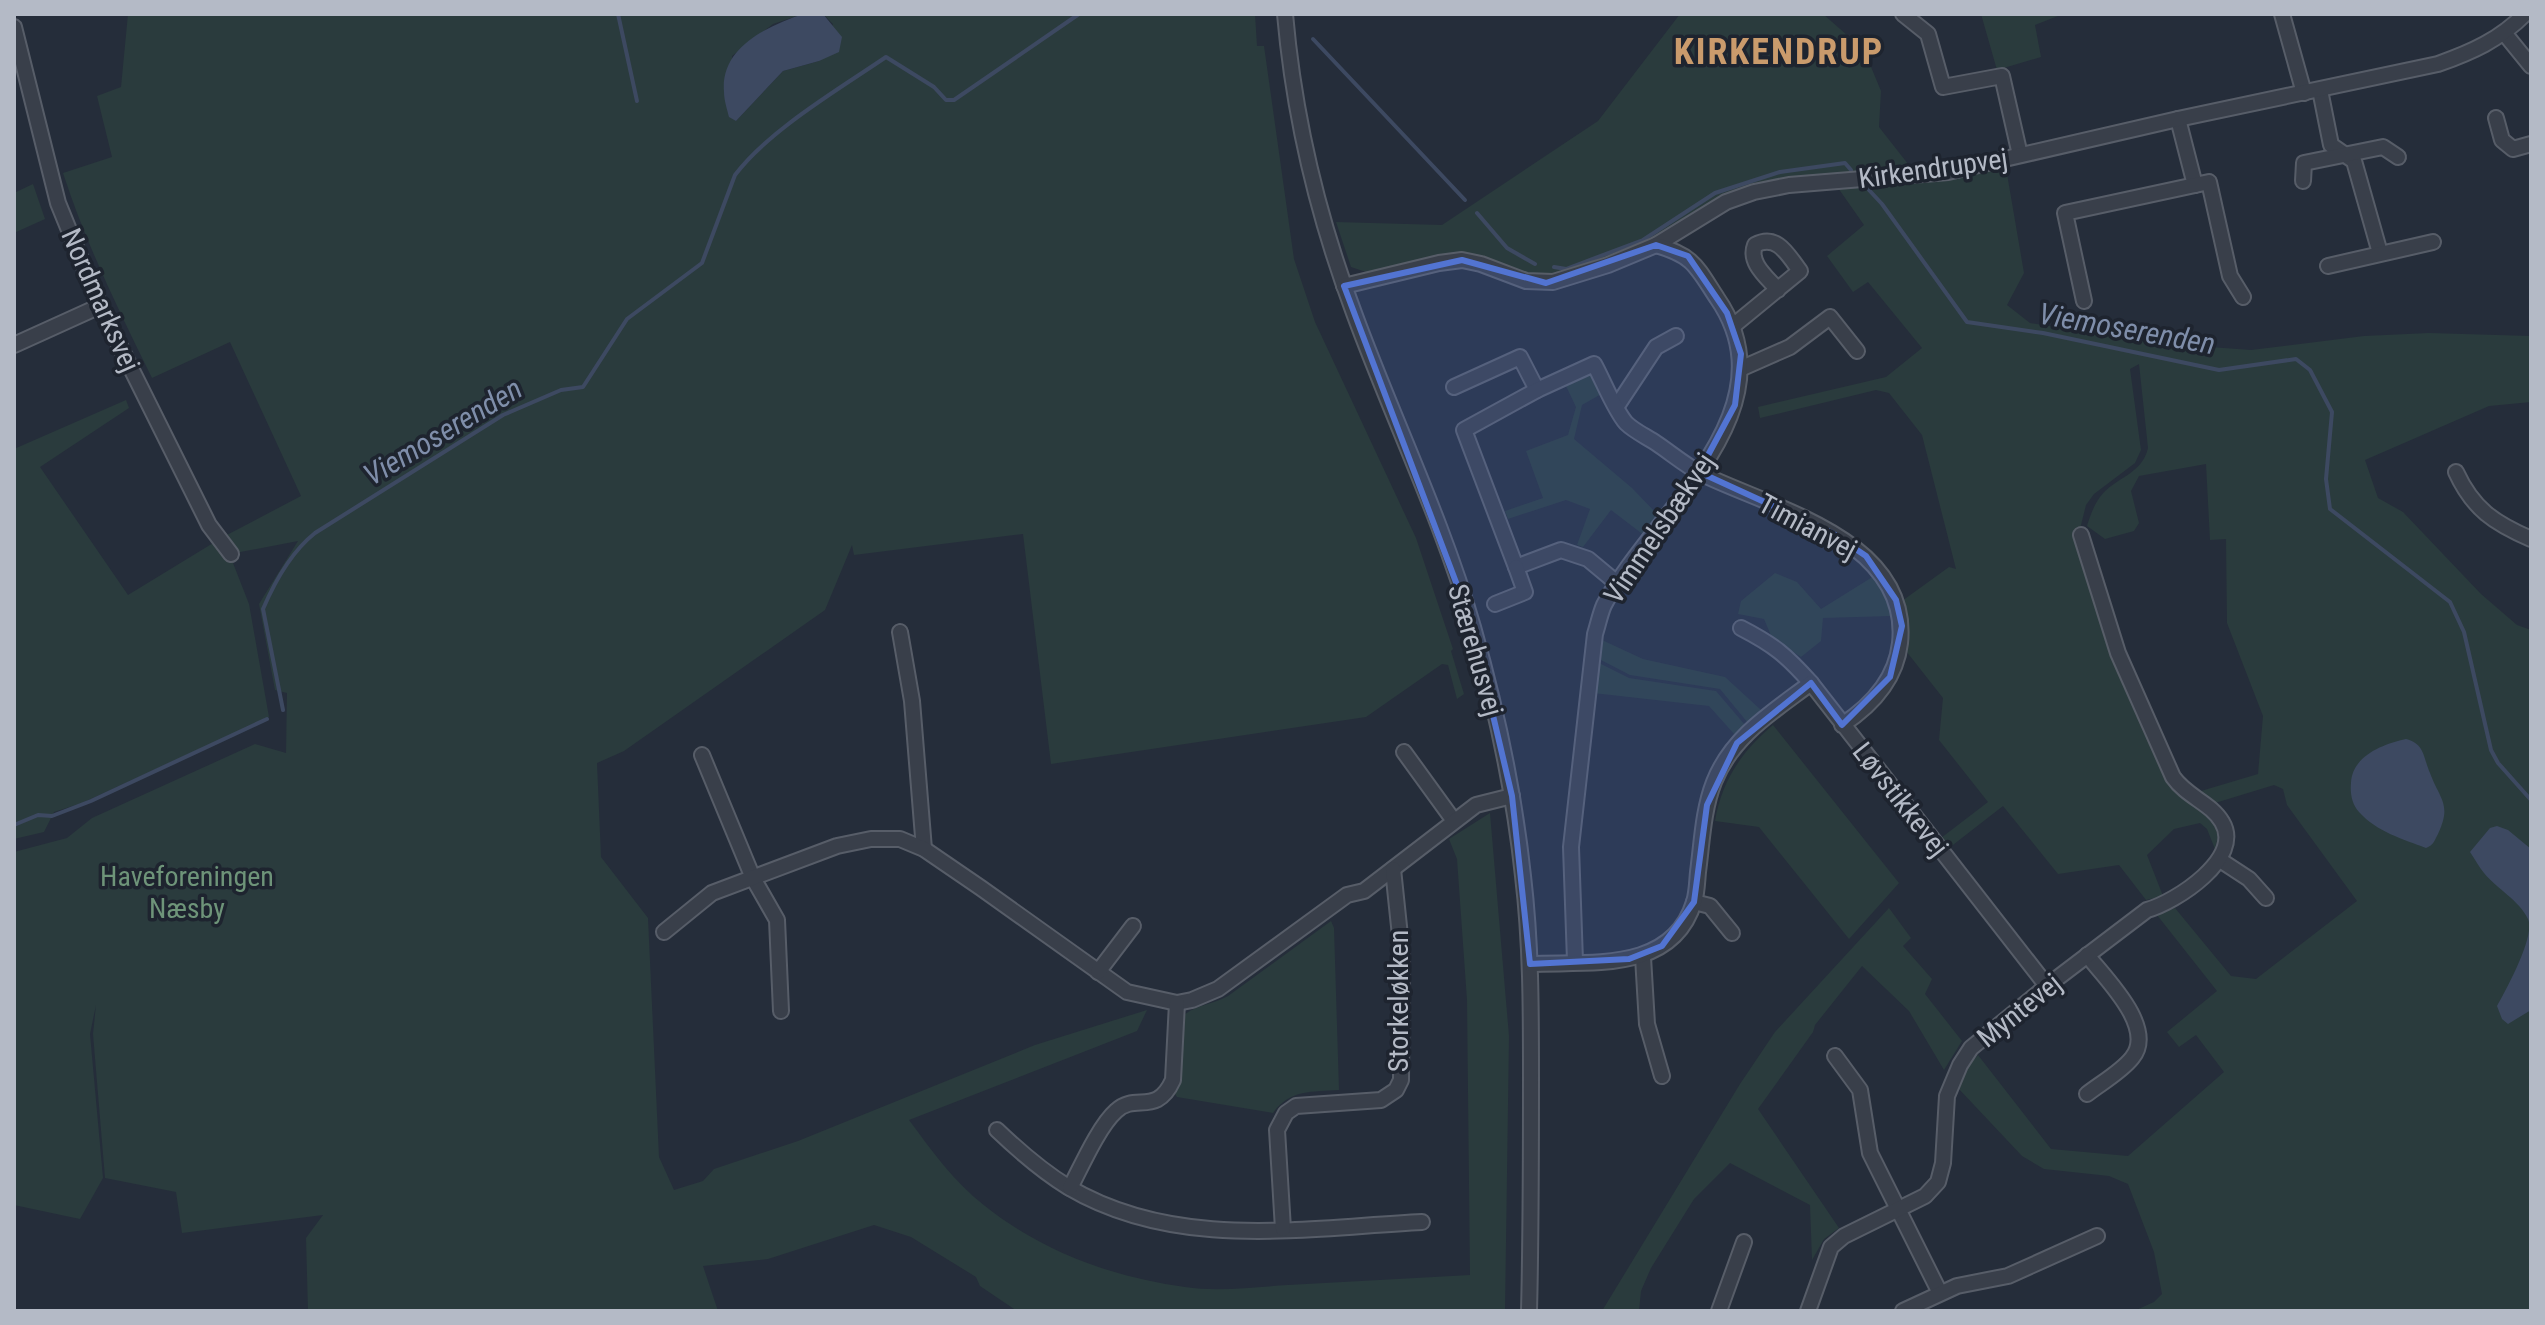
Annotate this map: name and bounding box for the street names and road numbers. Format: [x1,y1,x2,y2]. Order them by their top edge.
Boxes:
street label: Kirkendrupvej [1856,142,2010,195]
street label: Nordmarksvej [54,224,147,377]
street label: Vimmelsbækvej [1597,447,1722,610]
street label: Timianvej [1753,487,1863,566]
street label: Stærehusvej [1441,580,1510,720]
street label: Løvstikkevej [1846,736,1955,863]
street label: Storkeløkken [1382,930,1415,1072]
street label: Myntevej [1971,966,2068,1054]

